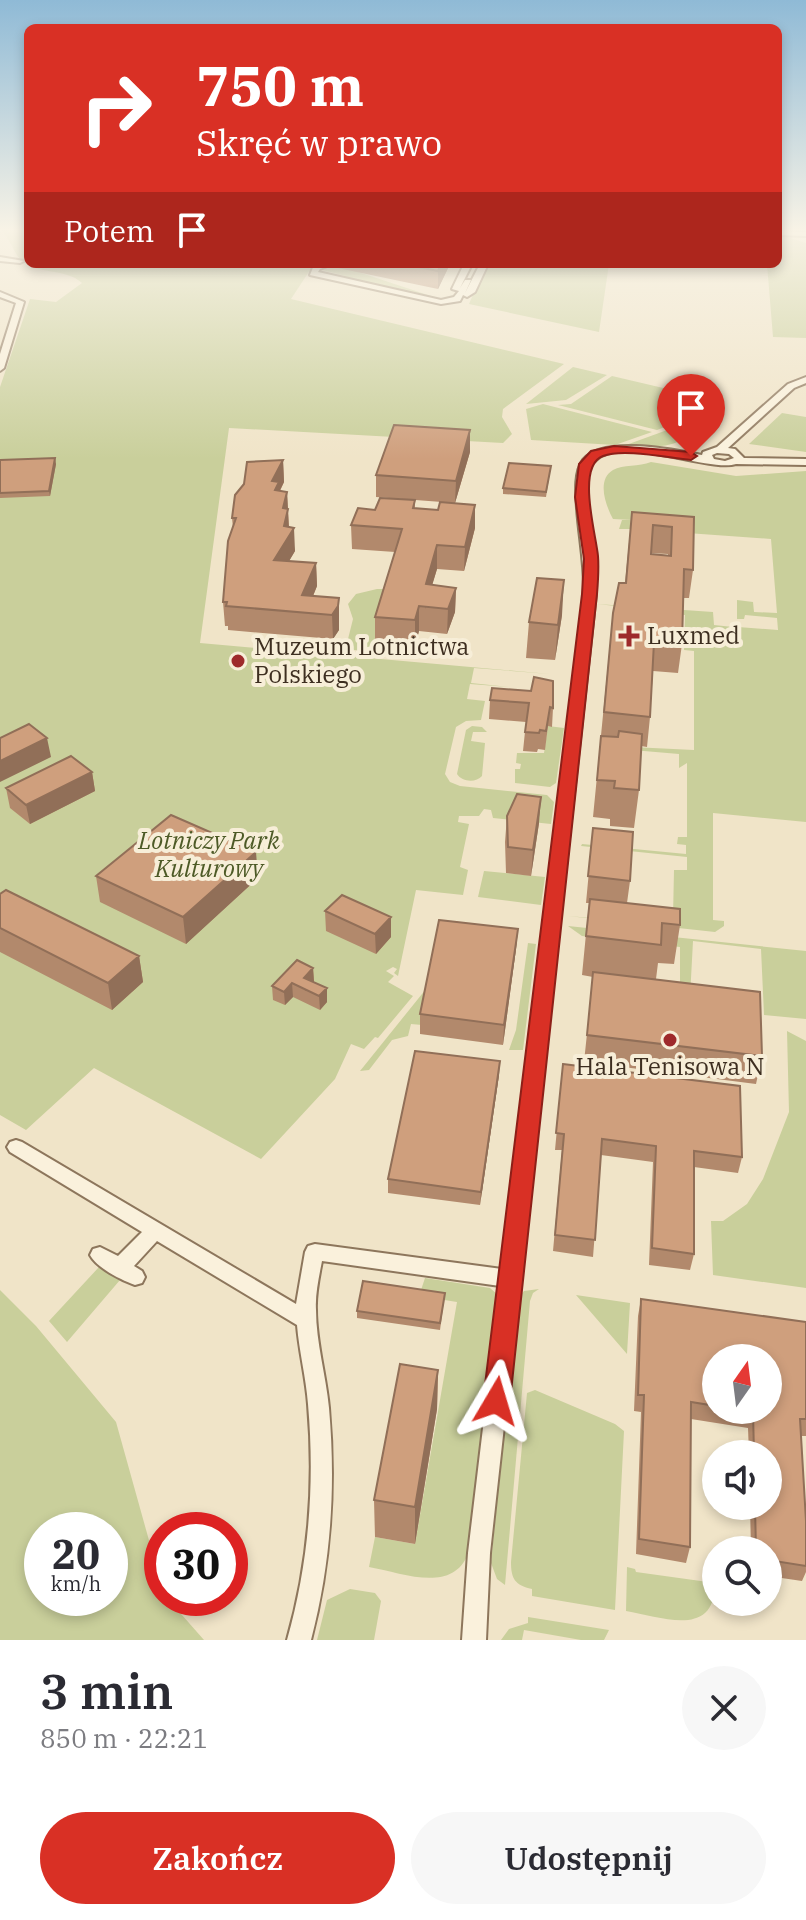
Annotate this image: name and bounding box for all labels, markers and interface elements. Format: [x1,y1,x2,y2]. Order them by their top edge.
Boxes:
text: 750 m [196,49,364,121]
icon: right [64,56,168,160]
text: Skręć w prawo [196,119,442,166]
icon: arrive [170,208,214,252]
text: Potem [64,211,154,250]
pin [657,374,725,456]
icon: arrive [669,386,713,430]
place label: Luxmed [647,619,740,651]
marker: Luxmed [618,625,640,647]
place label: Muzeum Lotnictwa Polskiego [254,630,469,690]
marker: Muzeum Lotnictwa Polskiego [229,652,247,670]
park label: Lotniczy Park Kulturowy [137,824,280,884]
marker: Hala Tenisowa N [661,1031,679,1049]
place label: Hala Tenisowa N [575,1050,765,1082]
north arrow [702,1344,782,1424]
map controls [702,1344,782,1616]
position arrow [454,1359,538,1443]
button: sound [702,1440,782,1520]
speed limit sign: 30 [144,1512,248,1616]
text: 20 [52,1528,100,1580]
button: search [702,1536,782,1616]
text: km/h [51,1570,101,1597]
text: 3 min [40,1660,173,1722]
button: close [682,1666,766,1750]
text: 850 m · 22:21 [40,1721,208,1755]
button: Zakończ [40,1812,395,1904]
button: Udostępnij [411,1812,766,1904]

